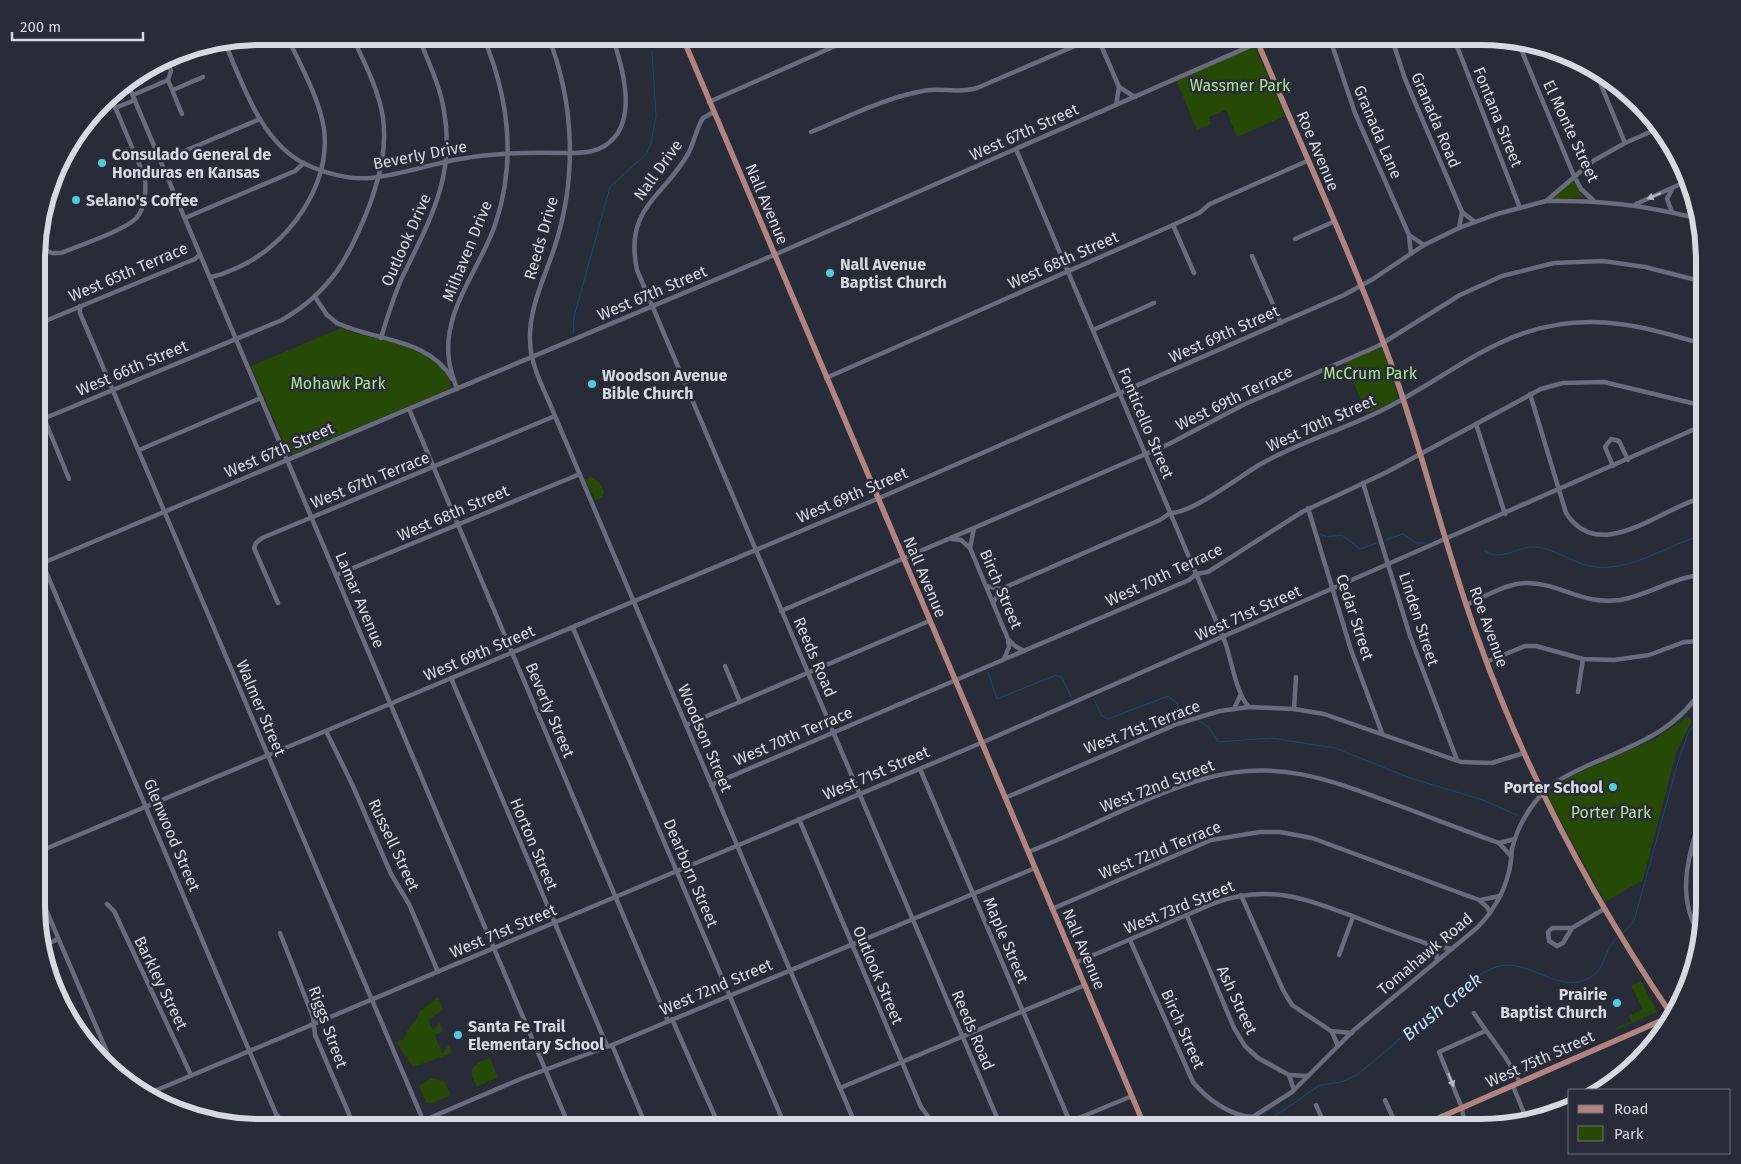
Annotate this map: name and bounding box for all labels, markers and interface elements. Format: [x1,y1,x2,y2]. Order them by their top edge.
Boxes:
scale bar [12,10,144,42]
text: 200 m [20,18,61,36]
street label: Fontana Street [1469,64,1527,170]
street label: Granada Road [1407,69,1465,171]
park label: Wassmer Park [1190,76,1291,95]
street label: El Monte Street [1539,77,1603,185]
street label: Granada Lane [1350,82,1406,182]
street label: West 67th Street [967,99,1082,165]
street label: Roe Avenue [1293,108,1343,194]
street label: Nall Drive [630,136,686,204]
street label: Beverly Drive [371,137,469,173]
place label: Consulado General de Honduras en Kansas [112,145,271,182]
marker: Consulado General de Honduras en Kansas [96,157,108,169]
street label: Nall Avenue [741,161,793,247]
place label: Selano's Coffee [86,191,198,210]
street label: Outlook Drive [377,191,435,289]
one-way arrow [1647,192,1661,200]
marker: Selano's Coffee [70,194,82,206]
street label: Reeds Drive [520,194,562,282]
street label: Milhaven Drive [438,198,496,304]
street label: West 68th Street [1005,227,1122,293]
street label: West 65th Terrace [66,238,190,306]
place label: Nall Avenue Baptist Church [840,255,947,292]
street label: West 67th Street [594,261,710,325]
marker: Nall Avenue Baptist Church [824,267,836,279]
street label: West 69th Street [1166,301,1282,367]
street label: West 66th Street [73,336,191,400]
street label: West 69th Terrace [1172,361,1296,435]
park label: McCrum Park [1323,364,1418,383]
street label: Fonticello Street [1114,365,1178,482]
place label: Woodson Avenue Bible Church [602,366,728,403]
park label: Mohawk Park [290,374,386,393]
marker: Woodson Avenue Bible Church [586,378,598,390]
street label: West 70th Street [1263,390,1379,456]
street label: West 67th Street [221,418,337,482]
street label: West 67th Terrace [308,447,432,513]
street label: West 69th Street [794,463,911,527]
street label: West 68th Street [394,481,512,545]
street label: Nall Avenue [899,534,951,620]
street label: West 70th Terrace [1102,540,1226,610]
street label: Birch Street [976,546,1026,632]
street label: Lamar Avenue [331,549,389,651]
street label: Linden Street [1395,570,1443,668]
street label: Cedar Street [1332,572,1378,663]
street label: West 71st Street [1192,581,1304,645]
street label: Roe Avenue [1466,584,1512,670]
street label: Reeds Road [790,614,840,700]
street label: West 69th Street [421,621,538,685]
street label: Walmer Street [232,657,290,759]
street label: Beverly Street [521,660,579,760]
street label: Woodson Street [674,681,736,795]
street label: West 71st Terrace [1081,696,1203,758]
street label: West 70th Terrace [731,702,855,770]
street label: West 71st Street [820,742,932,804]
street label: West 72nd Street [1097,755,1217,816]
street label: Glenwood Street [140,776,204,894]
place label: Porter School [1504,778,1603,797]
marker: Porter School [1607,781,1619,793]
street label: Horton Street [506,795,562,893]
street label: Russell Street [364,796,424,894]
park label: Porter Park [1571,803,1652,822]
street label: Dearborn Street [660,816,722,930]
street label: West 72nd Terrace [1096,817,1224,883]
street label: West 73rd Street [1121,876,1237,938]
street label: Maple Street [979,894,1033,986]
street label: West 71st Street [447,900,559,962]
street label: Nall Avenue [1058,906,1110,992]
street label: Tomahawk Road [1374,909,1476,999]
street label: Outlook Street [849,923,907,1027]
street label: Barkley Street [130,933,192,1033]
street label: West 72nd Street [657,955,775,1019]
street label: Ash Street [1213,963,1261,1038]
water label: Brush Creek [1398,968,1486,1046]
street label: Riggs Street [304,983,352,1071]
place label: Prairie Baptist Church [1500,985,1607,1022]
street label: Birch Street [1157,986,1209,1072]
street label: Reeds Road [948,987,998,1073]
marker: Prairie Baptist Church [1611,997,1623,1009]
place label: Santa Fe Trail Elementary School [468,1017,604,1054]
street label: West 75th Street [1483,1026,1597,1091]
marker: Santa Fe Trail Elementary School [452,1029,464,1041]
one-way arrow [1447,1073,1455,1087]
legend [1568,1089,1731,1154]
text: Road [1614,1100,1649,1118]
text: Park [1614,1125,1644,1143]

